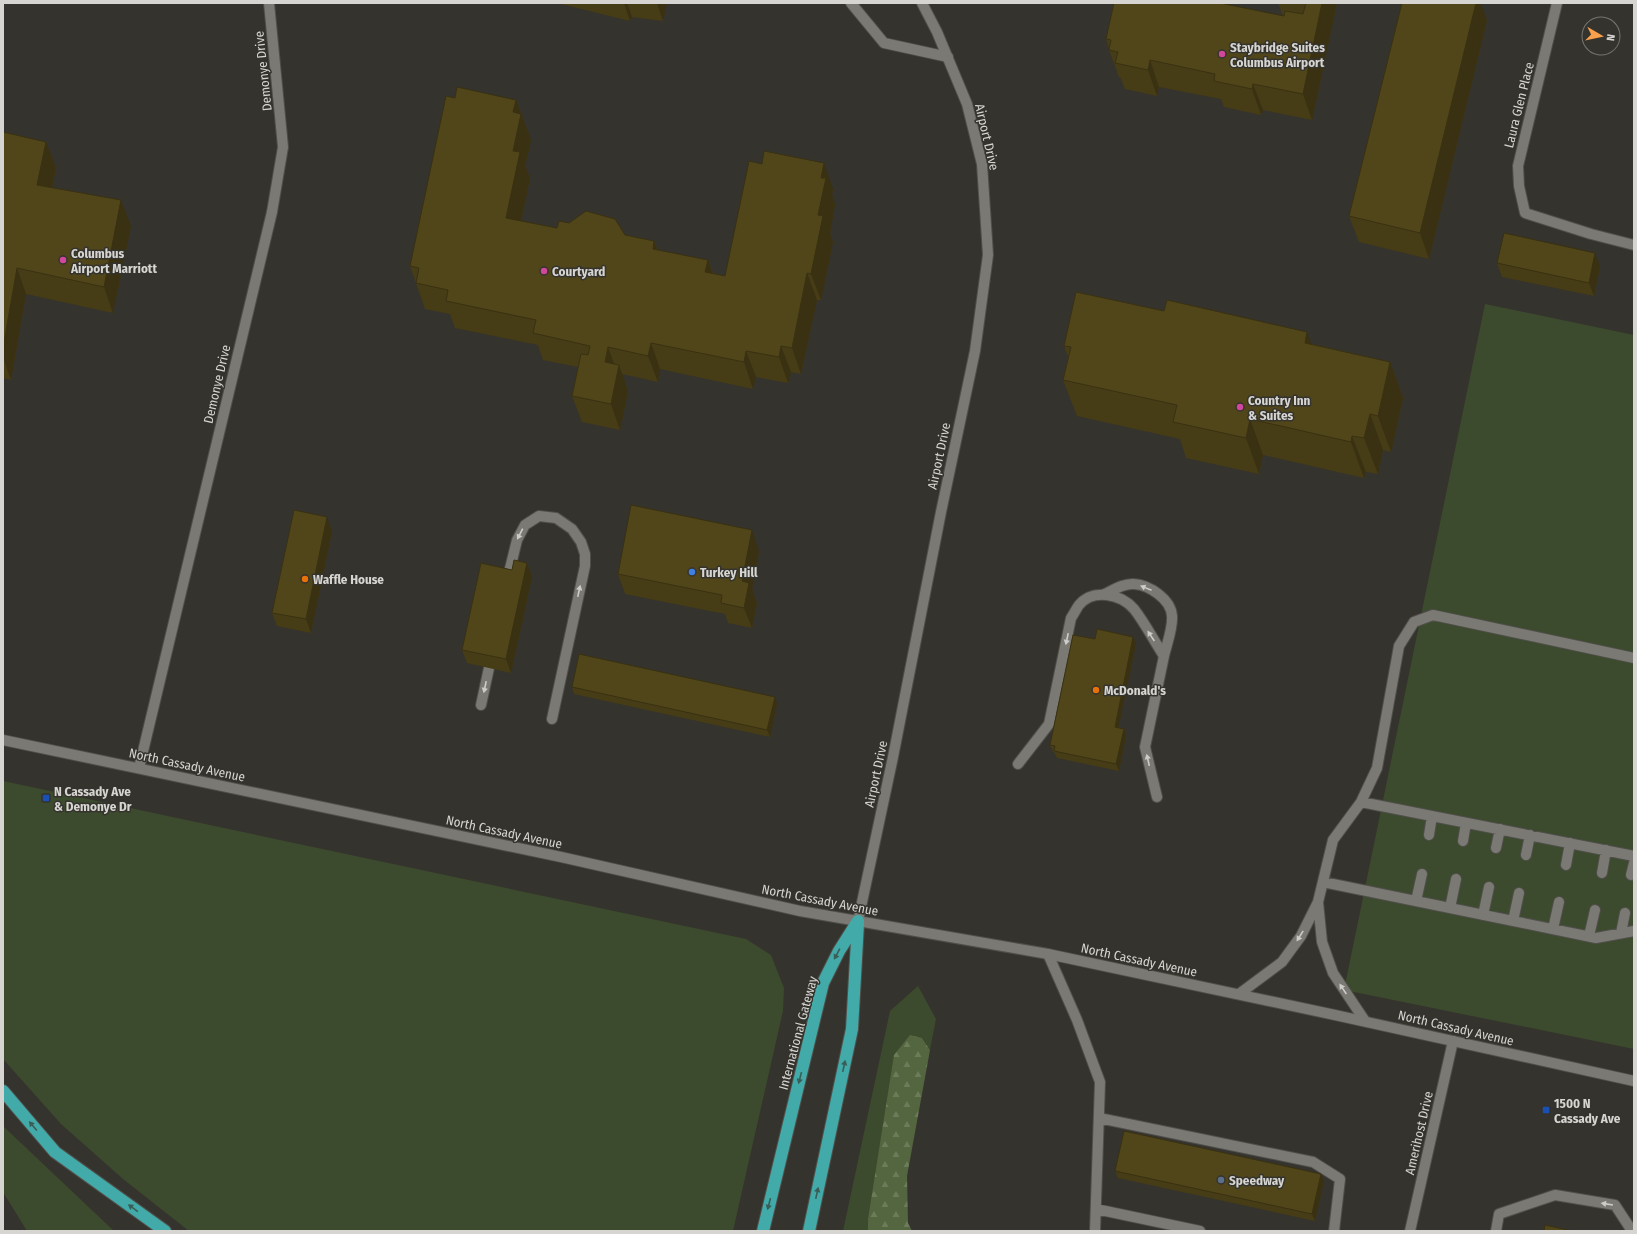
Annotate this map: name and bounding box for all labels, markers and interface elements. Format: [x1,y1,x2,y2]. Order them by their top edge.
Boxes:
north arrow [1581,16,1621,56]
street label: Demonye Drive [251,30,275,112]
text: N [1603,33,1617,42]
place label: Staybridge Suites Columbus Airport [1230,40,1325,70]
marker: Staybridge Suites Columbus Airport [1217,49,1227,59]
street label: Laura Glen Place [1501,61,1537,149]
street label: Airport Drive [972,102,1002,172]
place label: Columbus Airport Marriott [70,246,157,276]
marker: Columbus Airport Marriott [58,255,68,265]
place label: Courtyard [552,264,605,279]
marker: Courtyard [539,266,549,276]
street label: Demonye Drive [201,343,233,425]
place label: Country Inn & Suites [1248,393,1311,423]
marker: Country Inn & Suites [1235,402,1245,412]
street label: Airport Drive [925,421,953,491]
one-way arrow [517,528,523,540]
place label: Turkey Hill [700,565,758,580]
marker: Turkey Hill [687,567,697,577]
place label: Waffle House [313,572,384,587]
marker: Waffle House [300,574,310,584]
one-way arrow [577,585,583,597]
one-way arrow [1140,585,1151,591]
one-way arrow [1147,631,1155,641]
one-way arrow [1063,633,1069,645]
one-way arrow [482,680,488,693]
place label: McDonald's [1104,683,1166,698]
marker: McDonald's [1091,685,1101,695]
street label: Airport Drive [862,739,890,809]
street label: North Cassady Avenue [128,745,246,785]
one-way arrow [1145,753,1151,766]
place label: N Cassady Ave & Demonye Dr [54,784,132,814]
marker: N Cassady Ave & Demonye Dr [41,793,51,803]
street label: North Cassady Avenue [445,812,563,852]
street label: North Cassady Avenue [760,881,880,919]
one-way arrow [1296,931,1304,941]
street label: North Cassady Avenue [1080,940,1198,980]
one-way arrow [834,948,841,960]
street label: International Gateway [776,974,820,1091]
one-way arrow [1339,984,1347,994]
street label: North Cassady Avenue [1397,1007,1515,1049]
one-way arrow [842,1060,848,1072]
one-way arrow [797,1072,803,1084]
street label: Amerihost Drive [1402,1090,1436,1176]
place label: 1500 N Cassady Ave [1554,1096,1621,1126]
marker: 1500 N Cassady Ave [1541,1105,1551,1115]
one-way arrow [29,1121,38,1132]
place label: Speedway [1229,1173,1285,1188]
marker: Speedway [1216,1175,1226,1185]
one-way arrow [815,1187,821,1199]
one-way arrow [766,1198,772,1211]
one-way arrow [1601,1201,1613,1207]
one-way arrow [128,1204,139,1212]

